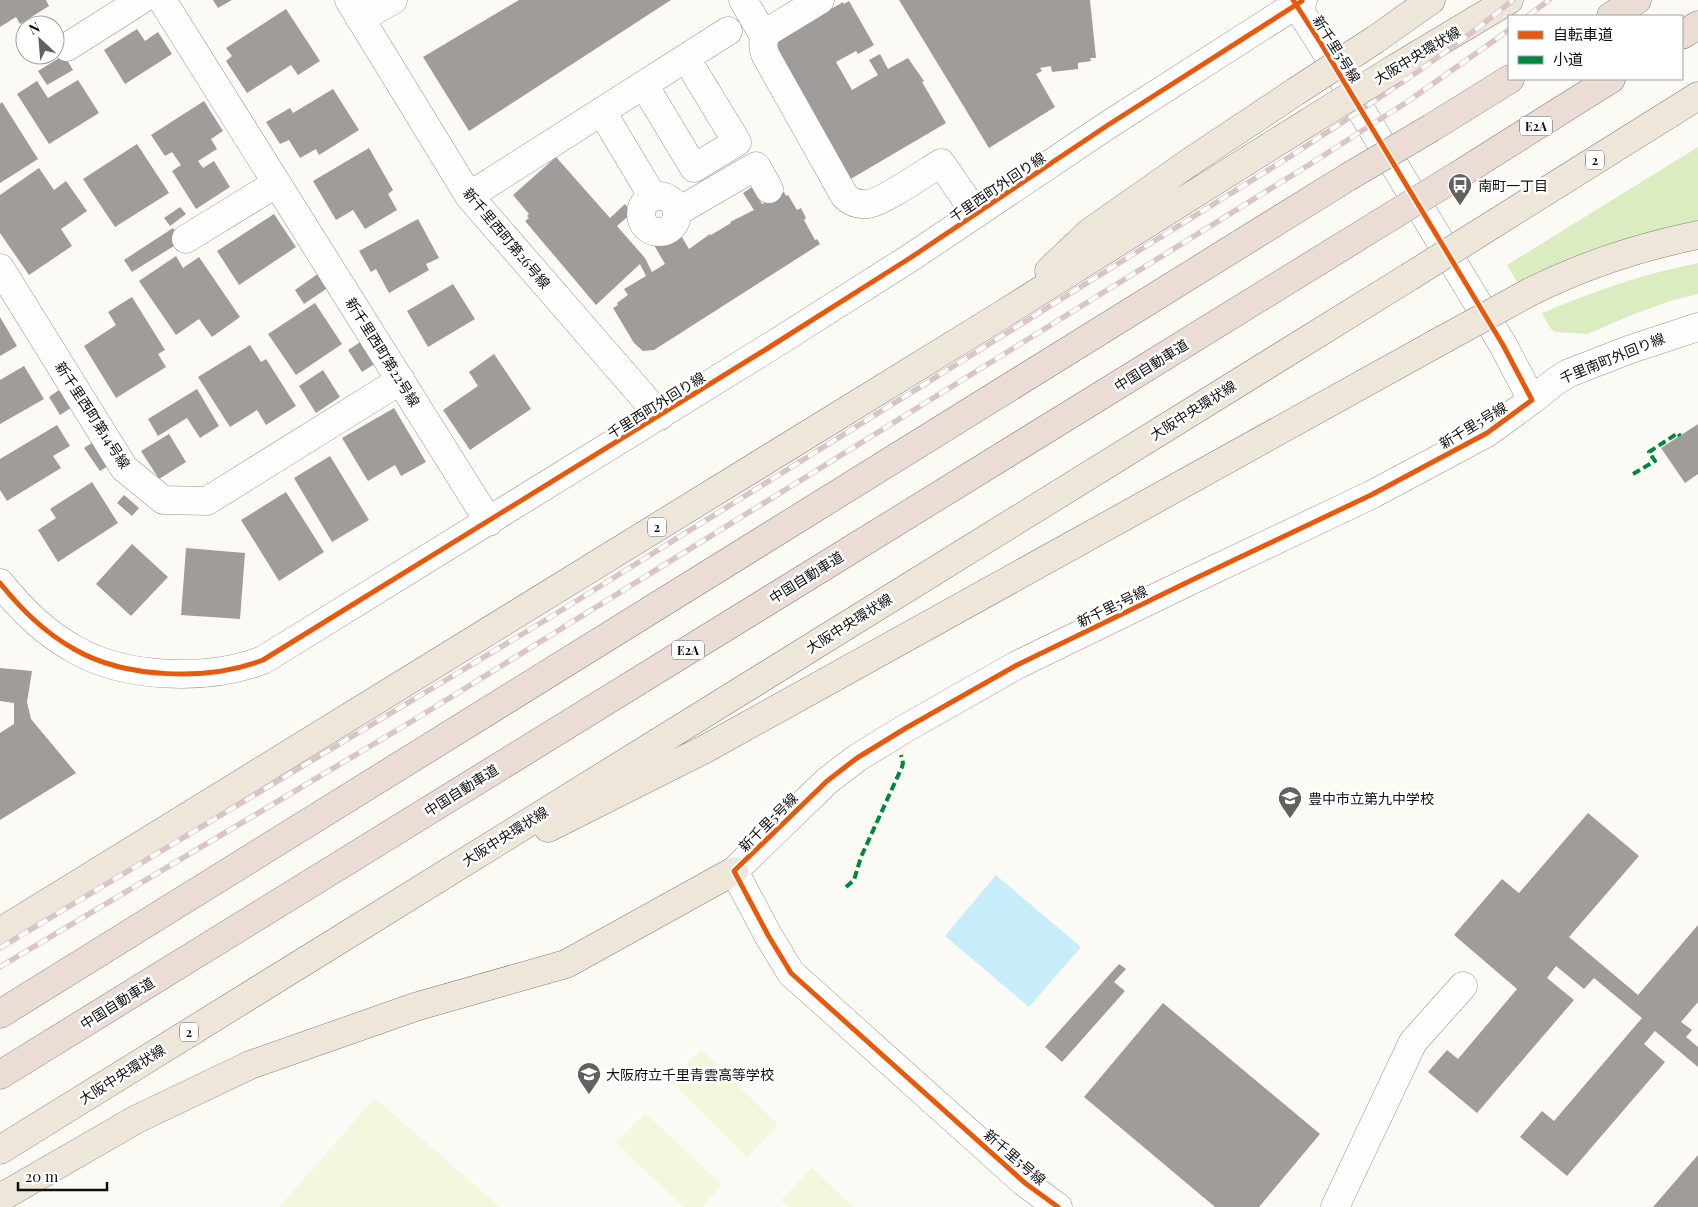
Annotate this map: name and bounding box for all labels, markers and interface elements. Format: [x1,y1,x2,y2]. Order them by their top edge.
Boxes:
street label: 新千里5号線 [1309,12,1365,86]
north arrow [15,15,65,65]
legend [1508,15,1683,80]
text: N [25,17,43,39]
street label: 大阪中央環状線 [1370,22,1464,88]
text: 自転車道 [1553,24,1613,44]
text: 小道 [1553,49,1583,69]
road number: E2A [1520,116,1552,136]
street label: 千里西町外回り線 [945,148,1049,226]
road number: 2 [1586,150,1604,170]
bus stop icon: 南町一丁目 [1447,172,1473,206]
place label: 南町一丁目 [1478,176,1548,195]
street label: 新千里西町第26号線 [459,184,555,292]
street label: 新千里西町第22号線 [342,294,424,410]
street label: 千里南町外回り線 [1557,328,1667,388]
street label: 中国自動車道 [1110,335,1192,395]
street label: 新千里西町第14号線 [51,358,135,472]
street label: 千里西町外回り線 [603,367,709,443]
street label: 大阪中央環状線 [1146,376,1240,444]
street label: 新千里5号線 [1436,397,1510,453]
road number: 2 [648,518,666,536]
street label: 中国自動車道 [765,547,847,607]
street label: 新千里5号線 [1074,581,1150,631]
street label: 大阪中央環状線 [802,589,896,657]
road number: E2A [672,640,704,660]
street label: 中国自動車道 [420,760,502,820]
school or university icon: 豊中市立第九中学校 [1277,785,1303,819]
street label: 新千里5号線 [734,788,802,856]
place label: 豊中市立第九中学校 [1308,789,1434,808]
street label: 大阪中央環状線 [458,802,552,870]
street label: 中国自動車道 [76,973,158,1033]
road number: 2 [180,1022,198,1042]
street label: 大阪中央環状線 [75,1040,169,1108]
school or university icon: 大阪府立千里青雲高等学校 [576,1061,602,1095]
place label: 大阪府立千里青雲高等学校 [606,1065,774,1084]
street label: 新千里5号線 [980,1125,1050,1189]
scale bar [18,1160,106,1192]
text: 20 m [25,1166,59,1186]

